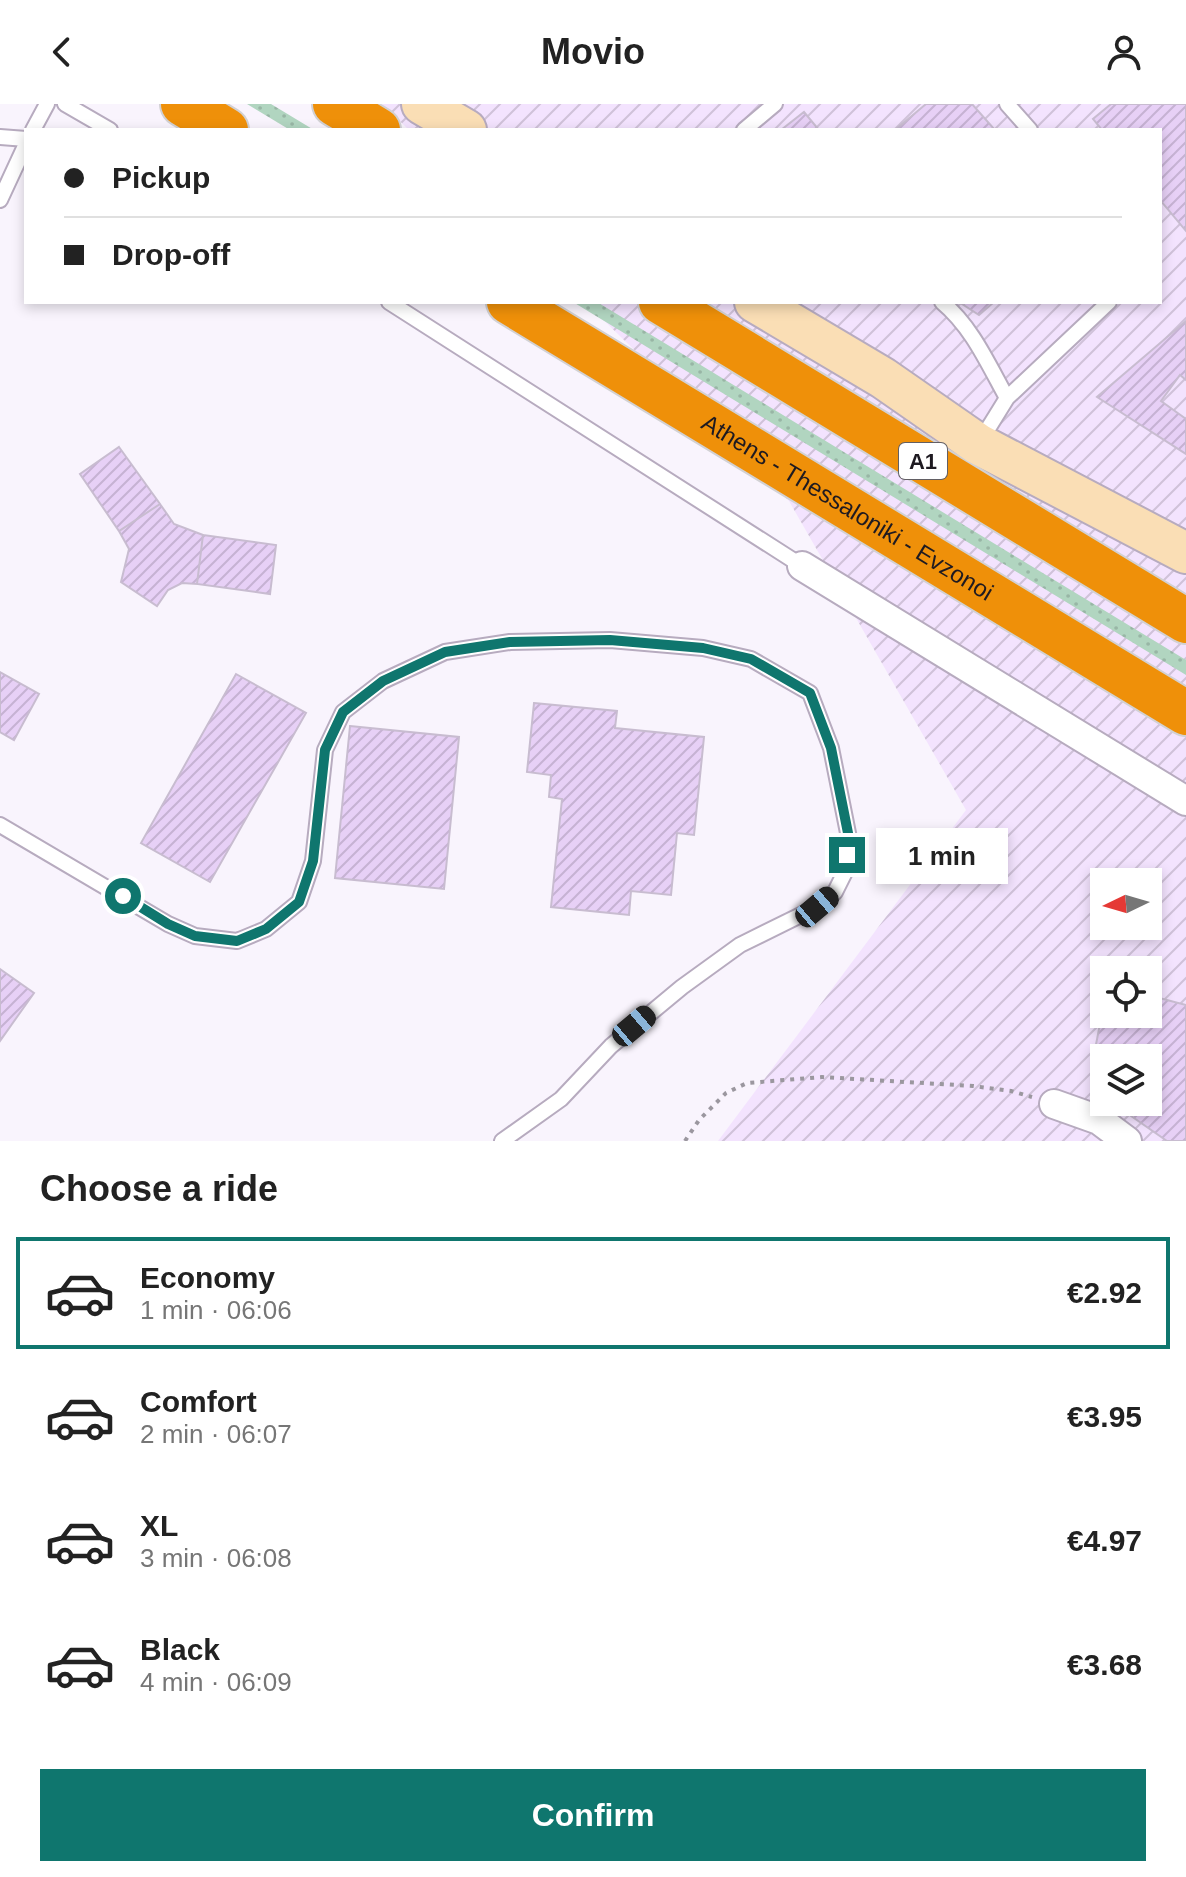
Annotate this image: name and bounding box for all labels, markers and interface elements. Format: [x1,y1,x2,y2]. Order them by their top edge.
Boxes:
icon: back [40,30,84,74]
icon: person [1102,30,1146,74]
text: Movio [541,31,645,72]
text: Pickup [112,161,210,194]
text: Drop-off [112,238,230,271]
street label: Athens - Thessaloniki - Evzonoi [697,408,998,606]
road number: Α1 [899,443,947,479]
callout: 1 min [875,827,1007,883]
route end [829,837,865,873]
text: 1 min [908,841,976,871]
north arrow [1090,868,1162,940]
map controls [1090,868,1162,1116]
route start [105,878,141,914]
car [791,882,843,932]
button: locate [1090,956,1162,1028]
car [608,1001,660,1051]
button: layers [1090,1044,1162,1116]
text: Choose a ride [40,1168,278,1209]
icon: car [44,1257,116,1329]
text: Economy [140,1261,275,1294]
text: €2.92 [1067,1276,1142,1309]
text: 1 min · 06:06 [140,1295,292,1325]
icon: car [44,1381,116,1453]
text: Comfort [140,1385,257,1418]
text: €3.95 [1067,1400,1142,1433]
text: 2 min · 06:07 [140,1419,292,1449]
icon: car [44,1505,116,1577]
text: XL [140,1509,178,1542]
text: €4.97 [1067,1524,1142,1557]
text: 3 min · 06:08 [140,1543,292,1573]
icon: car [44,1629,116,1701]
text: Black [140,1633,220,1666]
text: €3.68 [1067,1648,1142,1681]
text: 4 min · 06:09 [140,1667,292,1697]
button: Confirm [40,1769,1146,1861]

